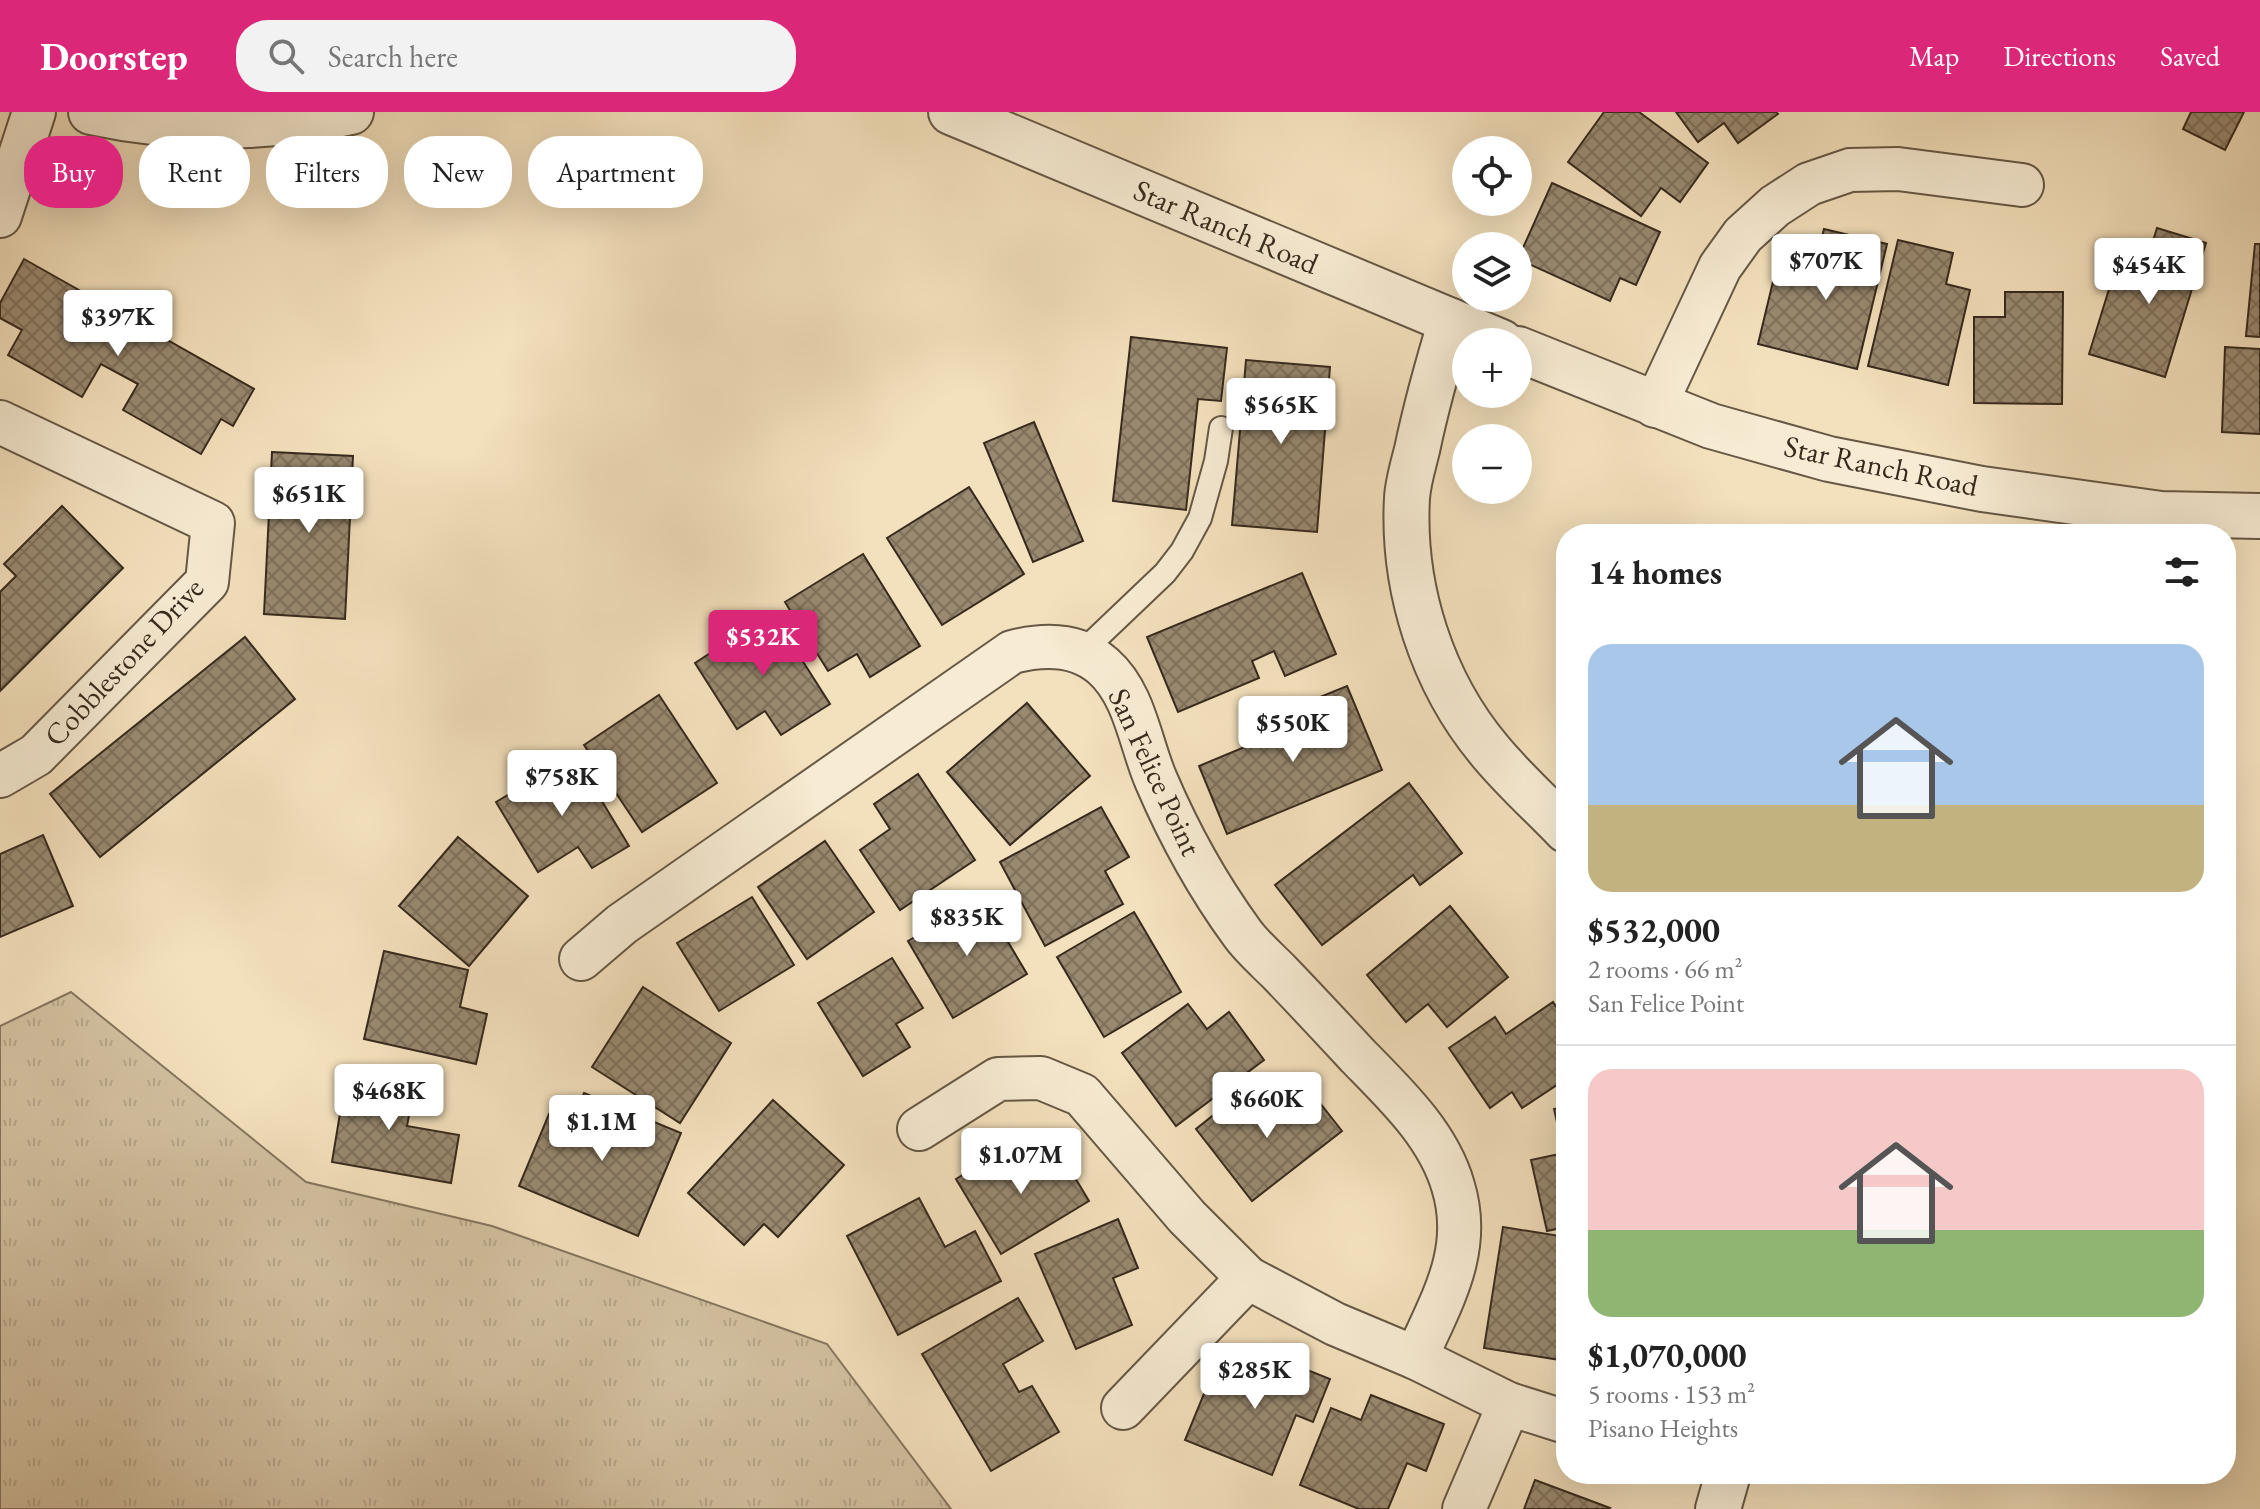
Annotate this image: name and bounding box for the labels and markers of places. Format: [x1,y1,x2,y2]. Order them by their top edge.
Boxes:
pin: $707K [1770,234,1882,302]
pin: $454K [2093,238,2205,306]
pin: $397K [62,290,174,358]
pin: $565K [1225,378,1337,446]
pin: $651K [253,467,365,535]
pin: $532K [707,610,819,678]
pin: $550K [1237,696,1349,764]
pin: $758K [506,750,618,818]
pin: $835K [911,890,1023,958]
pin: $468K [333,1064,445,1132]
pin: $660K [1211,1072,1323,1140]
pin: $1.1M [546,1095,658,1163]
pin: $1.07M [956,1128,1086,1196]
pin: $285K [1199,1343,1311,1411]

